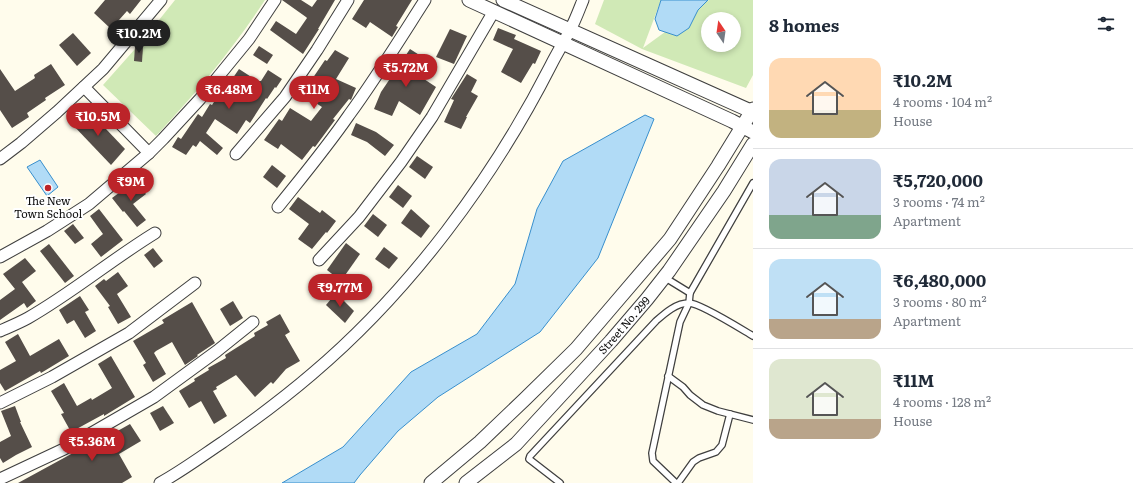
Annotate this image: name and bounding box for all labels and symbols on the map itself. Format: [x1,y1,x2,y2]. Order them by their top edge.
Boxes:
north arrow [701,12,741,52]
pin: ₹10.2M [106,20,172,54]
pin: ₹5.72M [373,54,439,88]
pin: ₹6.48M [196,76,262,110]
pin: ₹11M [290,76,338,110]
pin: ₹10.5M [65,103,131,137]
pin: ₹9M [112,168,150,202]
marker: The New Town School [43,183,53,193]
place label: The New Town School [14,192,82,221]
pin: ₹9.77M [307,274,373,308]
street label: Street No. 299 [594,292,653,357]
pin: ₹5.36M [59,428,125,462]

